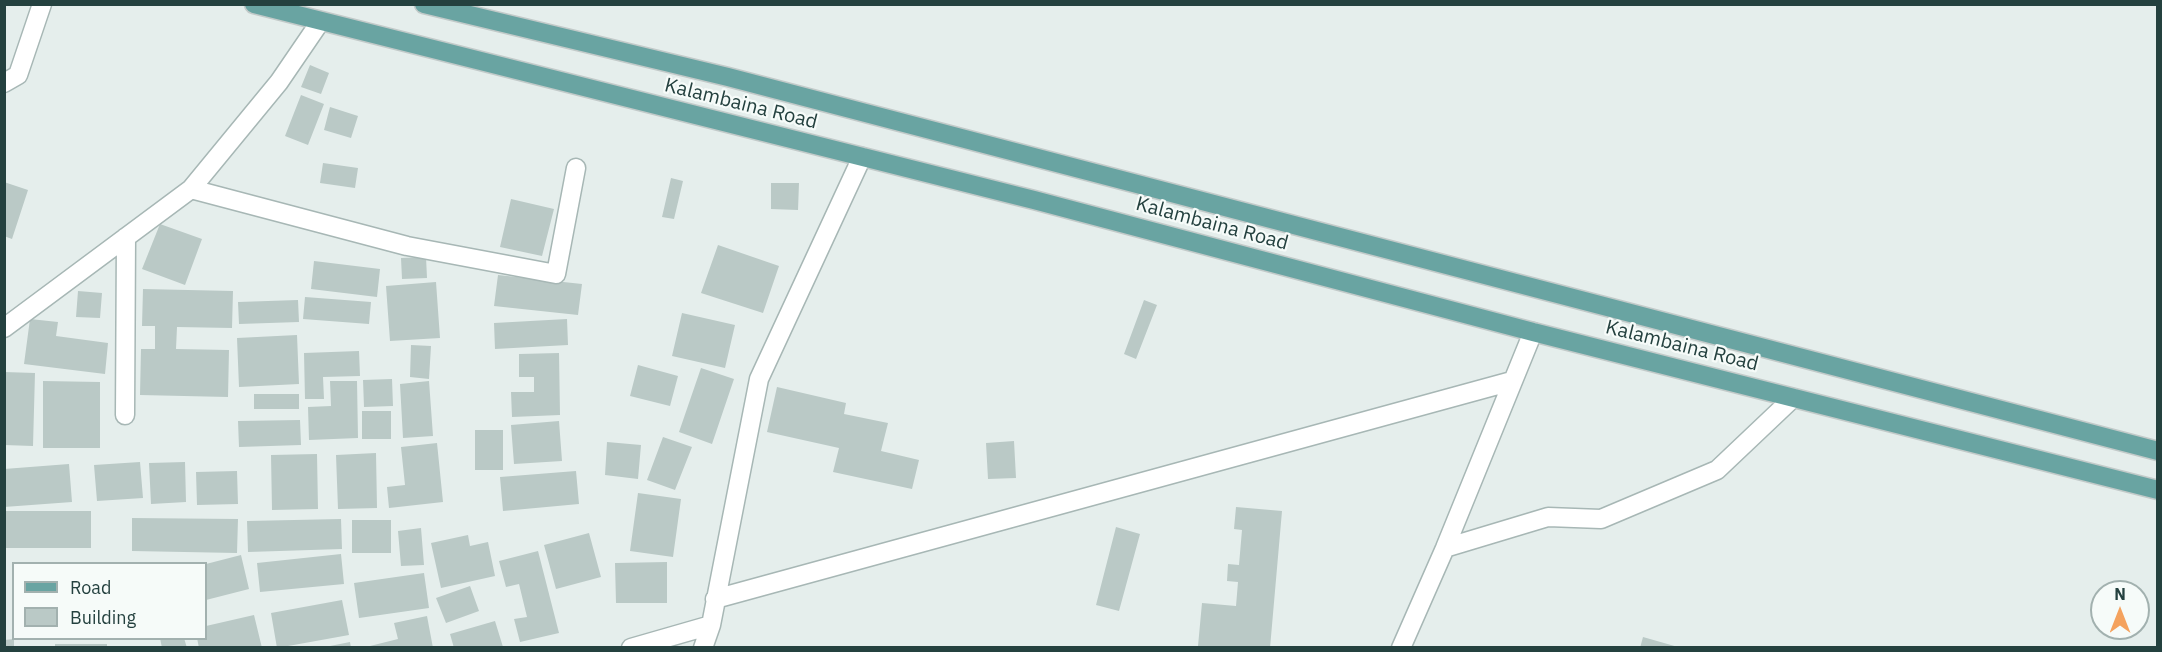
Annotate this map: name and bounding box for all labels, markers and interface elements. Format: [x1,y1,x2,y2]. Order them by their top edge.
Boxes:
street label: Kalambaina Road [662,73,820,135]
street label: Kalambaina Road [1133,192,1291,256]
street label: Kalambaina Road [1603,315,1761,377]
legend [12,562,207,640]
text: Road [70,576,111,599]
north arrow [2090,580,2150,640]
text: N [2114,584,2126,604]
text: Building [70,606,136,629]

